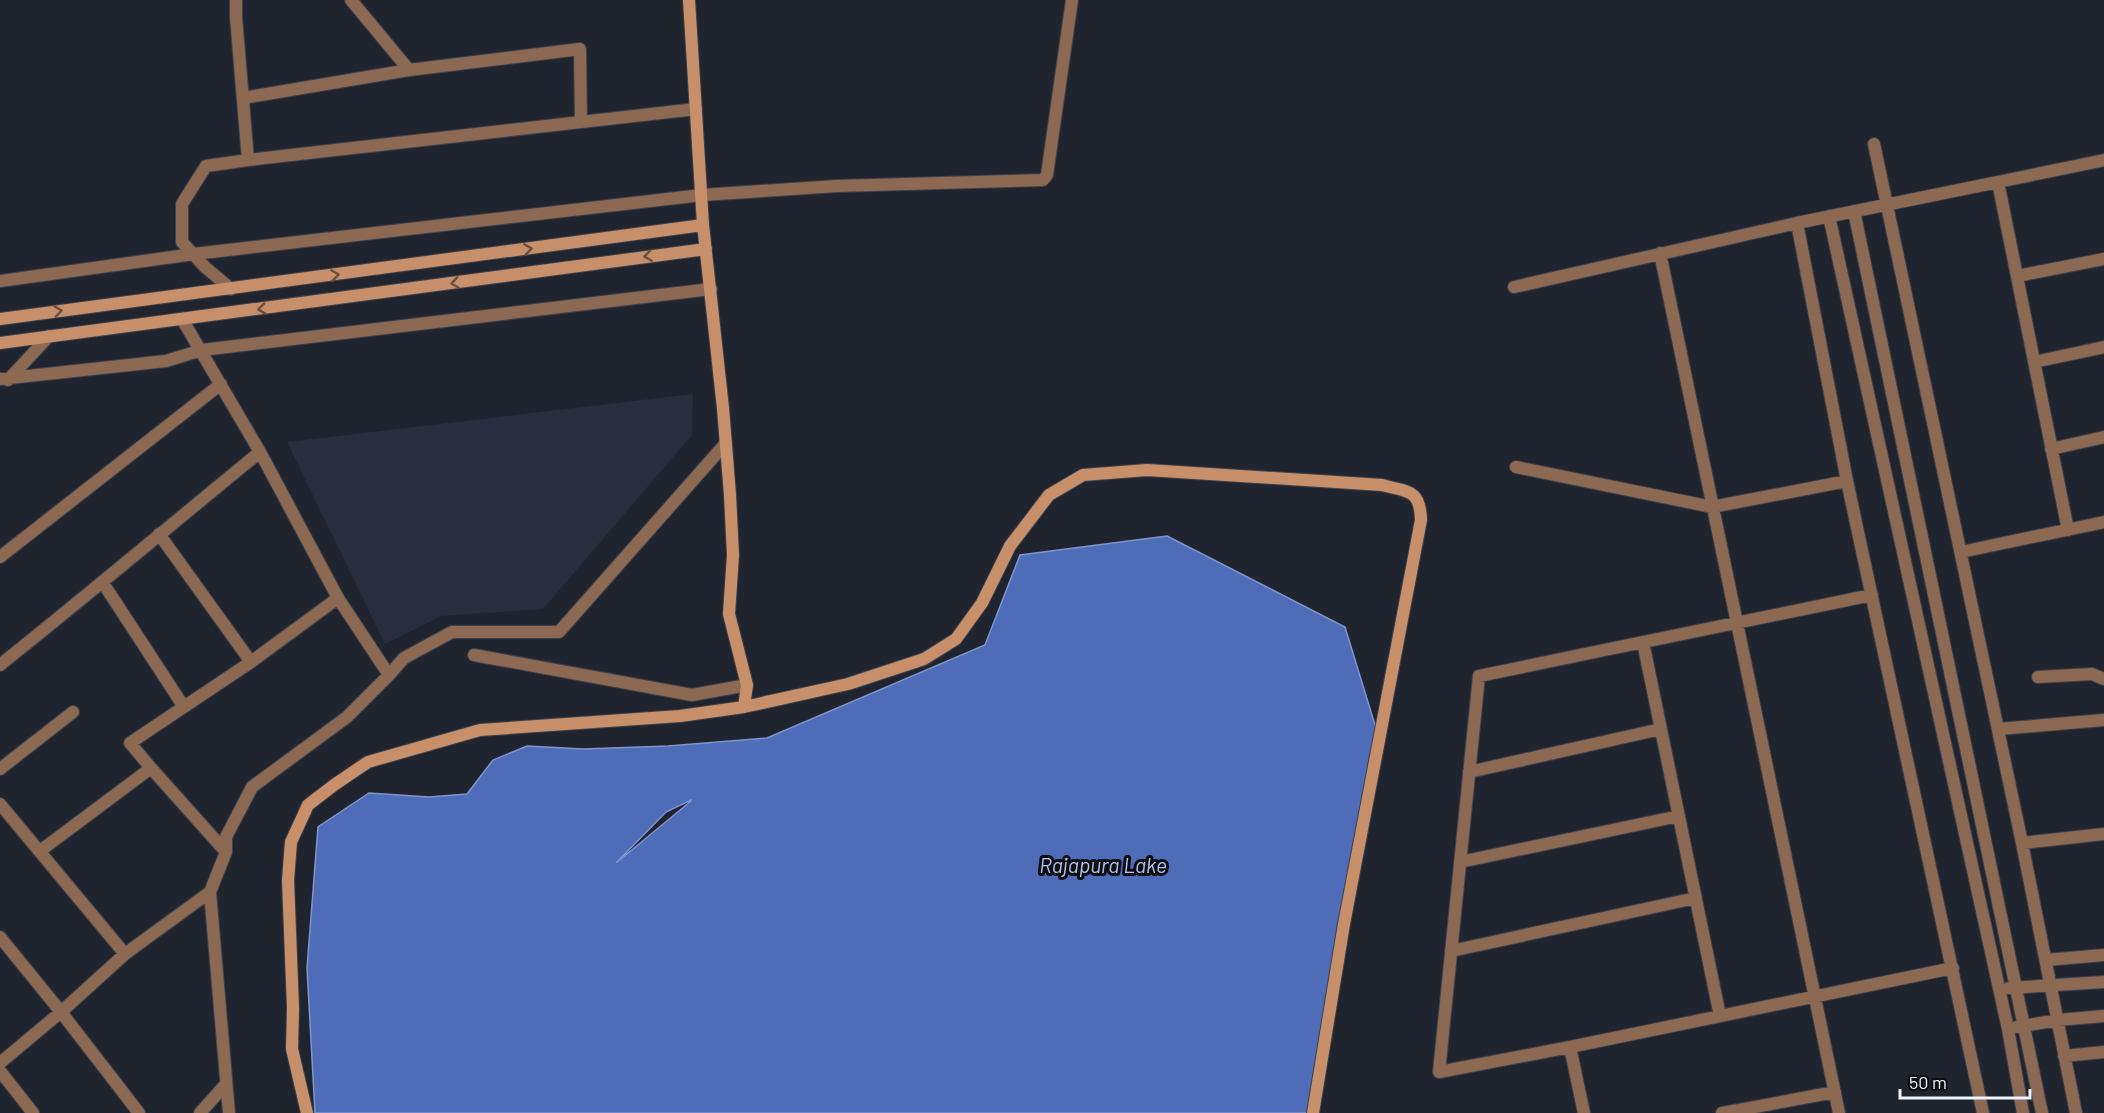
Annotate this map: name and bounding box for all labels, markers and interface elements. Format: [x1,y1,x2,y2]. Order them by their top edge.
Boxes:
one-way arrow [523,243,532,255]
one-way arrow [643,250,653,262]
one-way arrow [330,269,339,281]
one-way arrow [450,276,459,288]
one-way arrow [257,302,266,314]
one-way arrow [53,306,63,318]
water label: Rajapura Lake [1039,852,1167,877]
scale bar [1900,1062,2030,1100]
text: 50 m [1909,1071,1947,1093]

